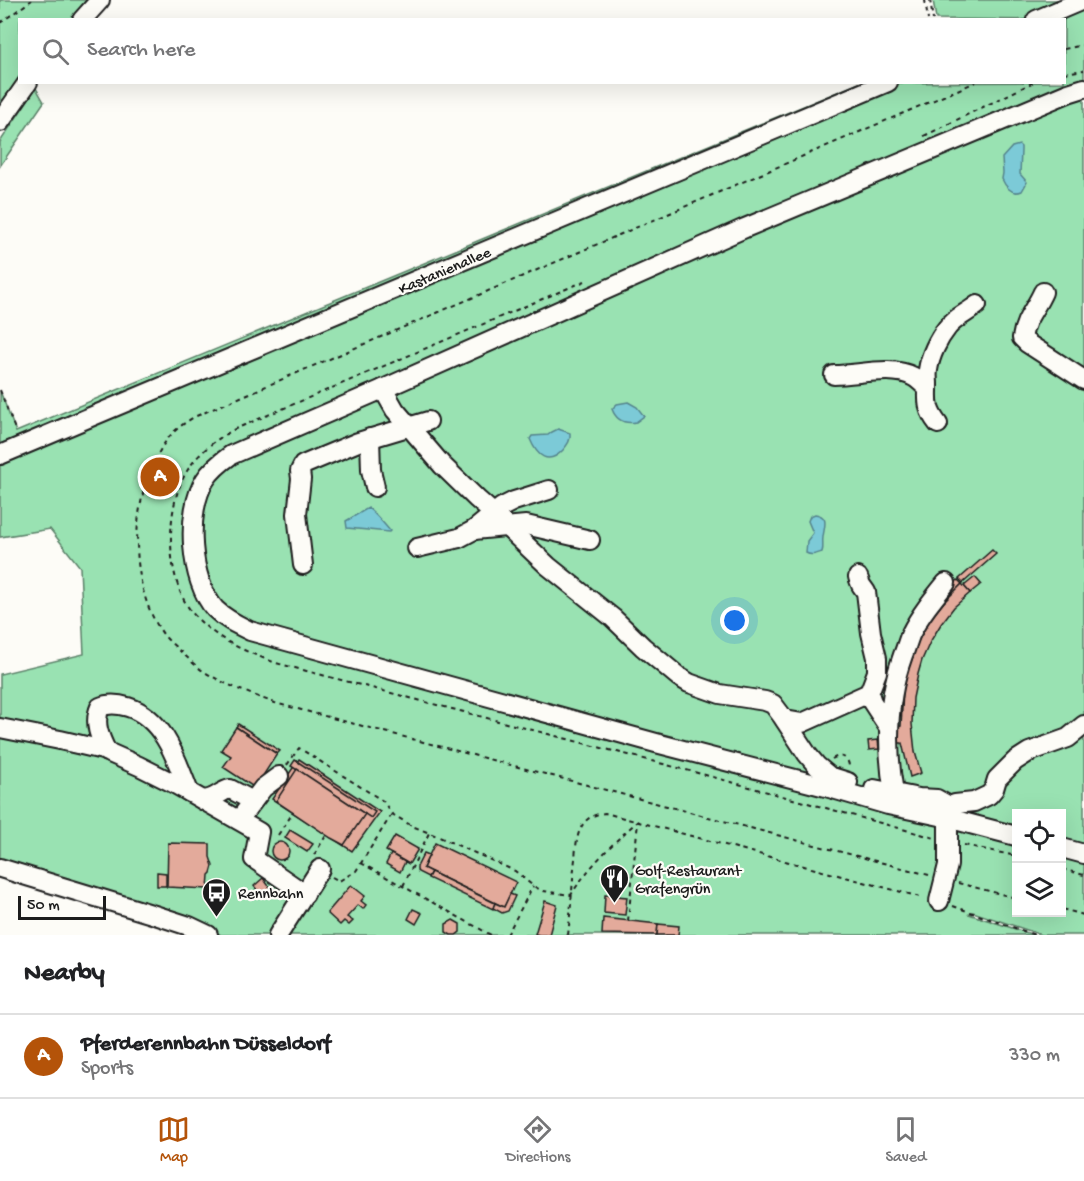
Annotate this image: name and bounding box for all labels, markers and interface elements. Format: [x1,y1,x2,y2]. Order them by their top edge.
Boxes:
search box [18,18,1066,84]
icon: search [39,35,72,68]
text: Search here [87,38,195,64]
street label: Kastanienallee [396,244,495,300]
pin: A [140,454,180,500]
your location [720,606,749,635]
map controls [1012,809,1066,917]
button: locate [1012,809,1066,863]
restaurant icon: Golf-Restaurant Grafengrün [598,862,630,904]
place label: Golf-Restaurant Grafengrün [635,863,742,900]
button: layers [1012,863,1066,917]
bus stop icon: Rennbahn [201,876,233,918]
place label: Rennbahn [238,886,304,905]
scale bar [18,893,106,920]
text: 50 m [27,897,60,916]
text: Nearby [24,959,105,990]
text: Pferderennbahn Düsseldorf [81,1032,331,1058]
text: A [38,1045,49,1068]
text: 330 m [1009,1045,1060,1068]
text: Sports [81,1058,133,1081]
tab: Map [157,1113,190,1168]
tab: Directions [505,1113,571,1168]
tab: Saved [885,1113,926,1168]

